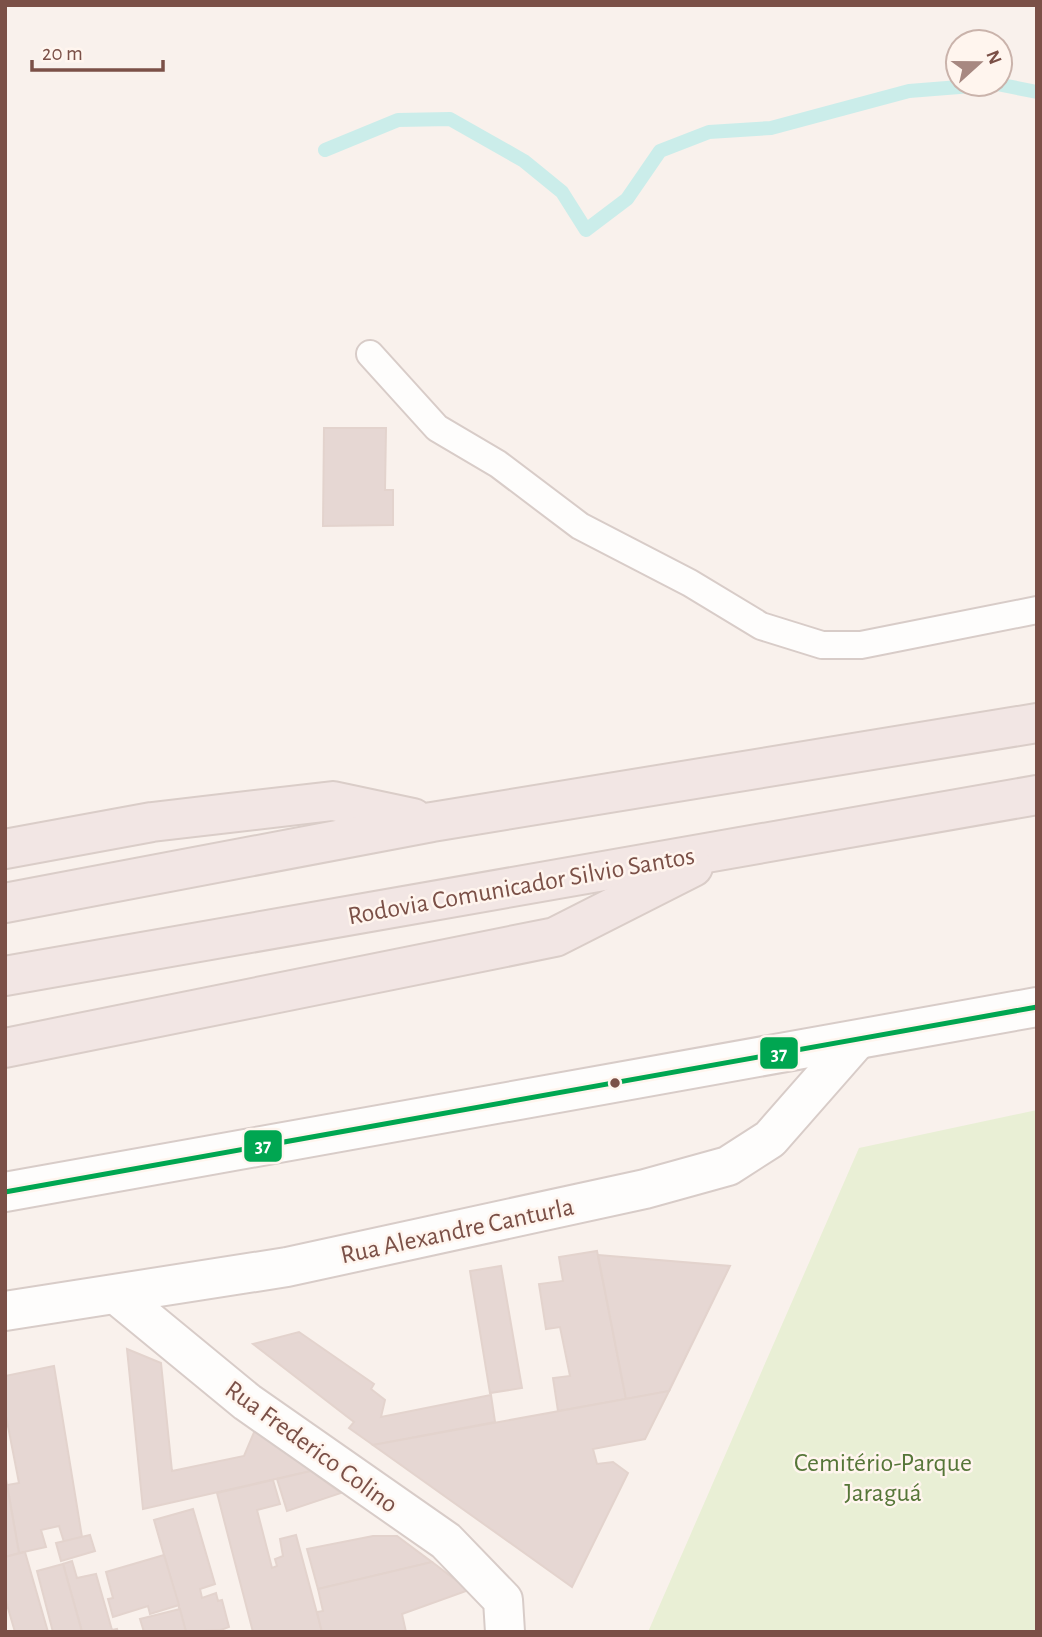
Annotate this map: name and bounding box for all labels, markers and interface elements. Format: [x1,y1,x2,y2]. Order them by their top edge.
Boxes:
scale bar [32,28,163,72]
north arrow [944,28,1014,98]
text: 20 m [42,43,83,64]
text: N [982,48,1005,67]
street label: Rodovia Comunicador Silvio Santos [346,843,697,929]
line badge: 37 [759,1036,799,1070]
text: 37 [771,1045,787,1064]
unlabelled marker [608,1076,622,1090]
line badge: 37 [243,1129,283,1163]
text: 37 [255,1137,271,1156]
street label: Rua Alexandre Canturla [338,1194,576,1268]
street label: Rua Frederico Colino [220,1376,402,1518]
park label: Cemitério-Parque Jaraguá [794,1450,972,1506]

